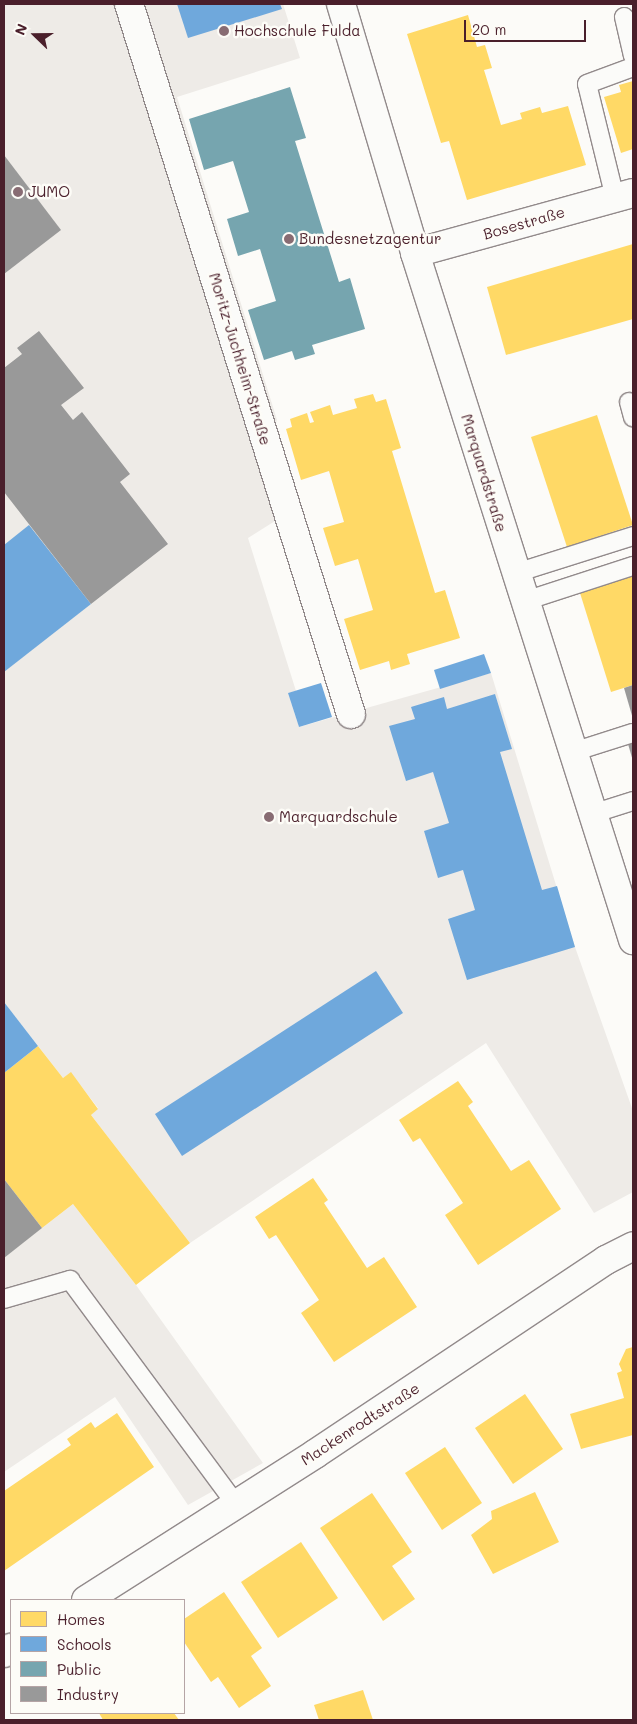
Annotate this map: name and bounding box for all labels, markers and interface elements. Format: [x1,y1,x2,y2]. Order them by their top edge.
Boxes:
north arrow [10,10,60,60]
scale bar [467,10,590,42]
text: 20 m [472,19,506,39]
text: N [10,21,31,38]
place label: Hochschule Fulda [234,22,361,40]
marker: Hochschule Fulda [218,25,230,37]
place label: JUMO [28,183,70,201]
marker: JUMO [12,186,24,198]
street label: Bosestraße [481,203,567,243]
place label: Bundesnetzagentur [299,230,441,248]
marker: Bundesnetzagentur [283,233,295,245]
street label: Moritz-Juchheim-Straße [205,271,275,447]
street label: Marquardstraße [457,412,511,534]
place label: Marquardschule [279,808,398,826]
marker: Marquardschule [263,811,275,823]
street label: Mackenrodtstraße [297,1379,423,1469]
legend [10,1599,185,1714]
text: Homes [57,1609,105,1629]
text: Schools [57,1634,112,1654]
text: Public [57,1659,101,1679]
text: Industry [57,1684,119,1704]

